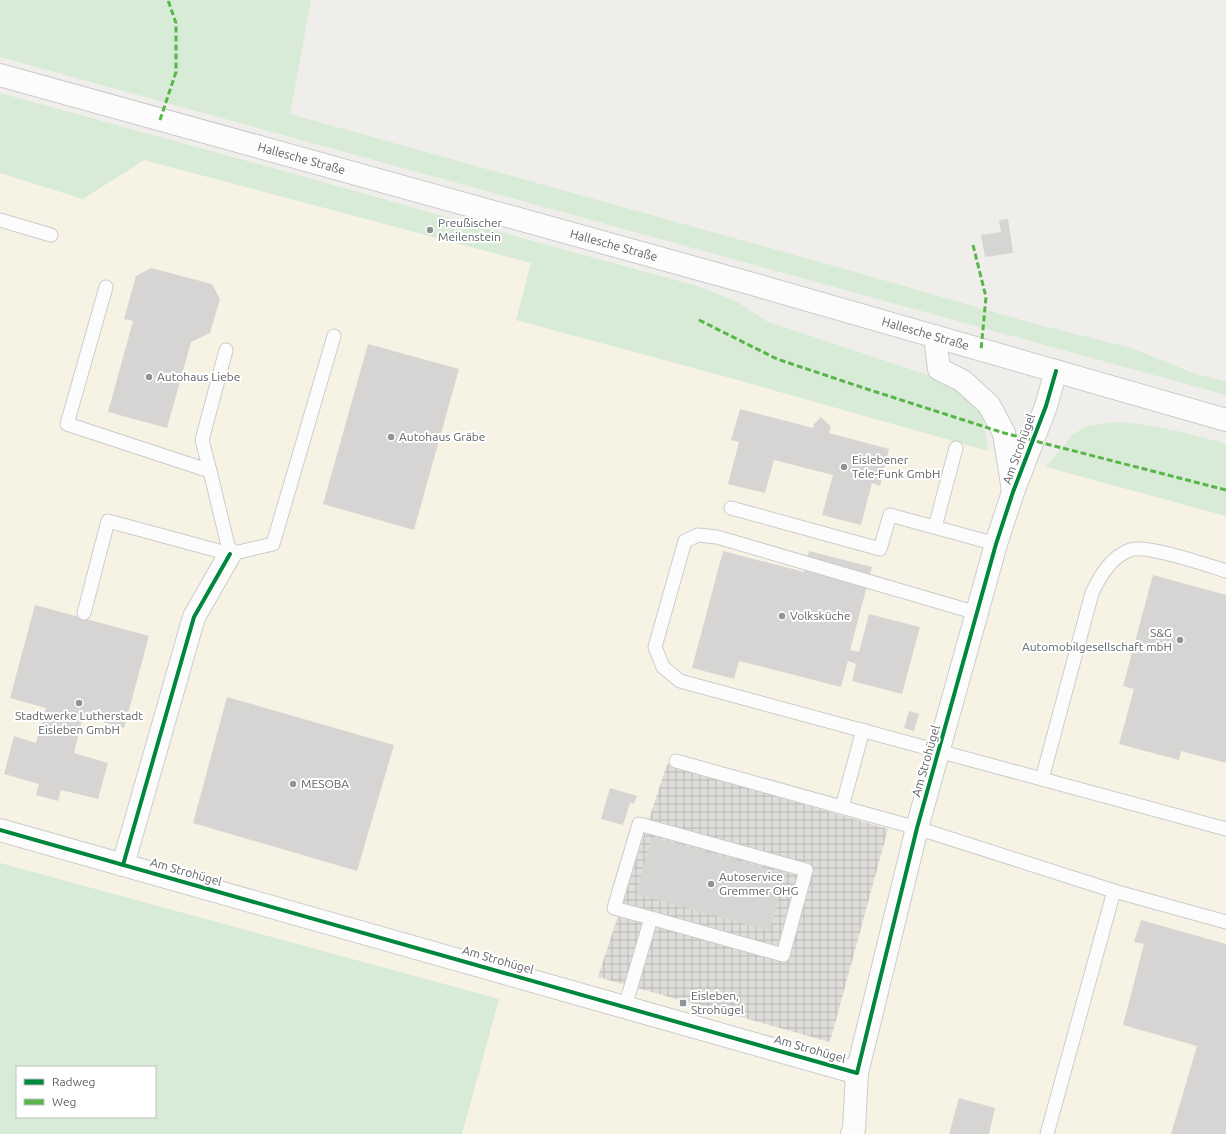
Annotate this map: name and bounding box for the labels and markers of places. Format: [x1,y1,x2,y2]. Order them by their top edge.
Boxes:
place label: Preußischer Meilenstein [438,216,503,243]
marker: Preußischer Meilenstein [425,225,435,235]
place label: Autohaus Liebe [157,370,241,383]
marker: Autohaus Liebe [144,372,154,382]
place label: Autohaus Gräbe [399,430,486,443]
marker: Autohaus Gräbe [386,432,396,442]
place label: Eislebener Tele-Funk GmbH [852,453,940,480]
marker: Eislebener Tele-Funk GmbH [839,462,849,472]
place label: Volksküche [790,609,851,622]
marker: Volksküche [777,611,787,621]
place label: S&G Automobilgesellschaft mbH [1022,626,1172,653]
marker: S&G Automobilgesellschaft mbH [1175,635,1185,645]
marker: Stadtwerke Lutherstadt Eisleben GmbH [74,698,84,708]
place label: Stadtwerke Lutherstadt Eisleben GmbH [15,709,143,736]
place label: MESOBA [301,777,349,790]
marker: MESOBA [288,779,298,789]
place label: Autoservice Gremmer OHG [719,870,798,897]
marker: Autoservice Gremmer OHG [706,879,716,889]
place label: Eisleben, Strohügel [691,989,744,1016]
marker: Eisleben, Strohügel [678,998,688,1008]

